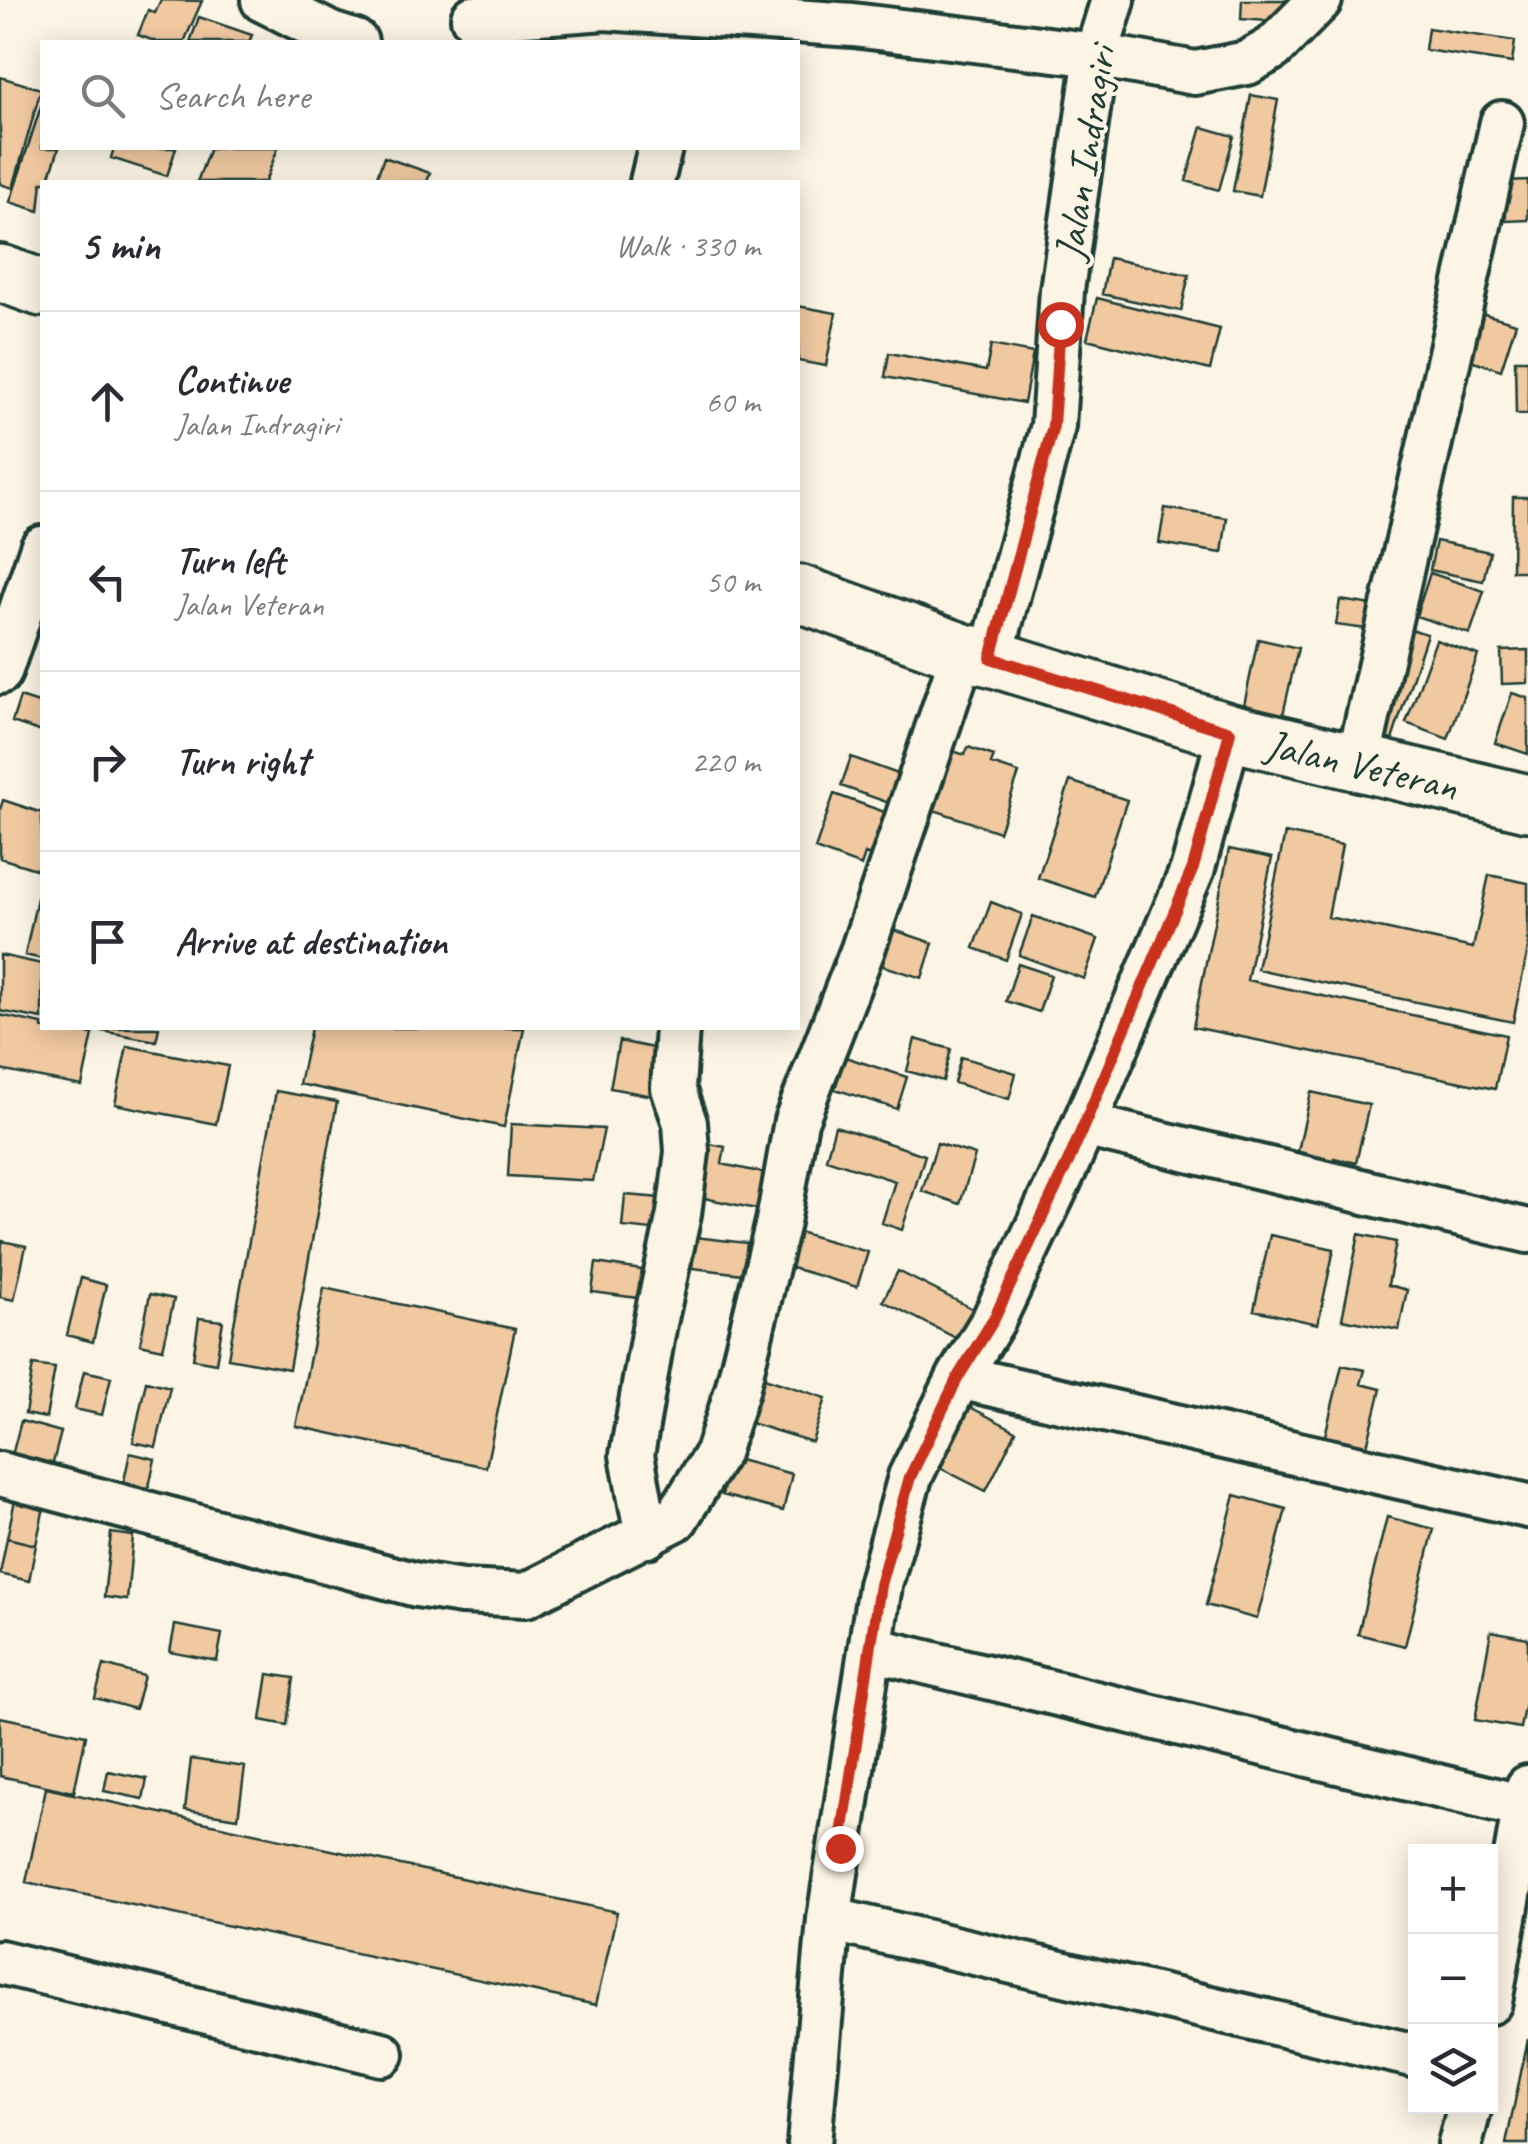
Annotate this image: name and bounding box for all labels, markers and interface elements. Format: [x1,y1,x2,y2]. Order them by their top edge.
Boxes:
street label: Jalan Indragiri [1042,38,1129,266]
search box [40,40,800,150]
icon: search [75,68,130,123]
text: Search here [155,72,310,119]
text: 5 min [80,219,160,272]
text: Walk · 330 m [616,225,760,266]
route start [1038,302,1084,348]
text: Continue [175,357,289,404]
icon: ahead [80,374,135,429]
text: 60 m [706,381,760,422]
text: Jalan Indragiri [175,404,339,445]
text: Turn left [175,537,285,584]
icon: left [80,554,135,609]
text: 50 m [706,561,760,602]
text: Jalan Veteran [175,584,324,625]
street label: Jalan Veteran [1259,717,1464,813]
icon: right [80,734,135,789]
text: Turn right [175,738,309,785]
text: 220 m [691,741,760,782]
icon: arrive [80,914,135,969]
text: Arrive at destination [175,918,447,965]
route end [818,1826,864,1872]
map controls [1408,1844,1498,2114]
button: + [1408,1844,1498,1934]
button: − [1408,1934,1498,2024]
button: layers [1408,2024,1498,2114]

